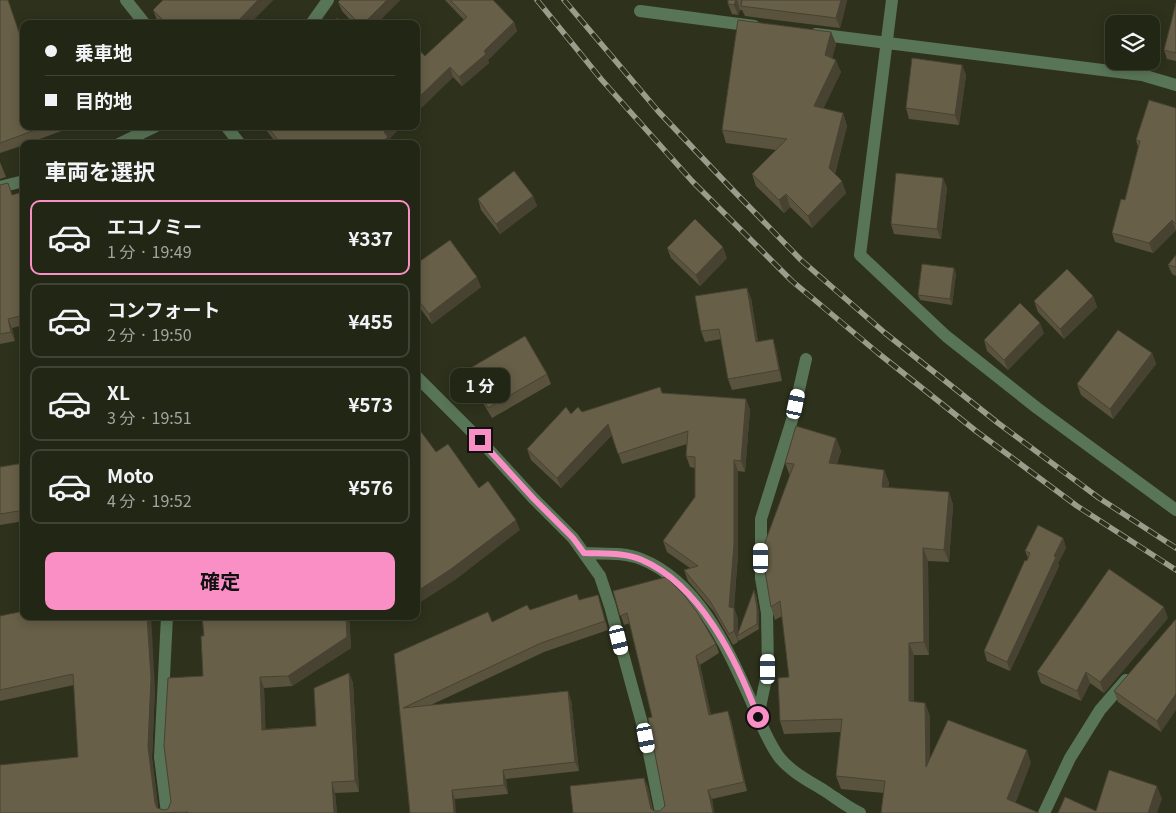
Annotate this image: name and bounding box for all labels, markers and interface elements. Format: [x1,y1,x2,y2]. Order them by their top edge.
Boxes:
map controls [1105,15,1160,70]
button: layers [1105,15,1160,70]
text: 乗車地 [75,38,132,65]
text: 目的地 [75,86,132,113]
text: 車両を選択 [45,154,155,186]
text: エコノミー [107,212,202,239]
icon: car [47,215,92,260]
text: ¥337 [348,224,393,251]
text: 1 分 · 19:49 [107,239,192,263]
text: コンフォート [107,295,220,322]
icon: car [47,298,92,343]
text: ¥455 [348,307,393,334]
text: 2 分 · 19:50 [107,322,192,346]
callout: 1 分 [450,368,510,402]
text: 1 分 [465,373,495,397]
text: XL [107,378,130,405]
icon: car [47,381,92,426]
car [785,388,806,420]
text: ¥573 [348,390,393,417]
text: 3 分 · 19:51 [107,405,192,429]
route end [469,429,491,451]
text: Moto [107,461,154,488]
icon: car [47,464,92,509]
text: ¥576 [348,473,393,500]
text: 4 分 · 19:52 [107,488,192,512]
car [753,543,768,573]
button: 確定 [45,552,395,610]
car [608,624,629,656]
car [760,654,775,684]
route start [747,706,769,728]
car [635,722,656,754]

